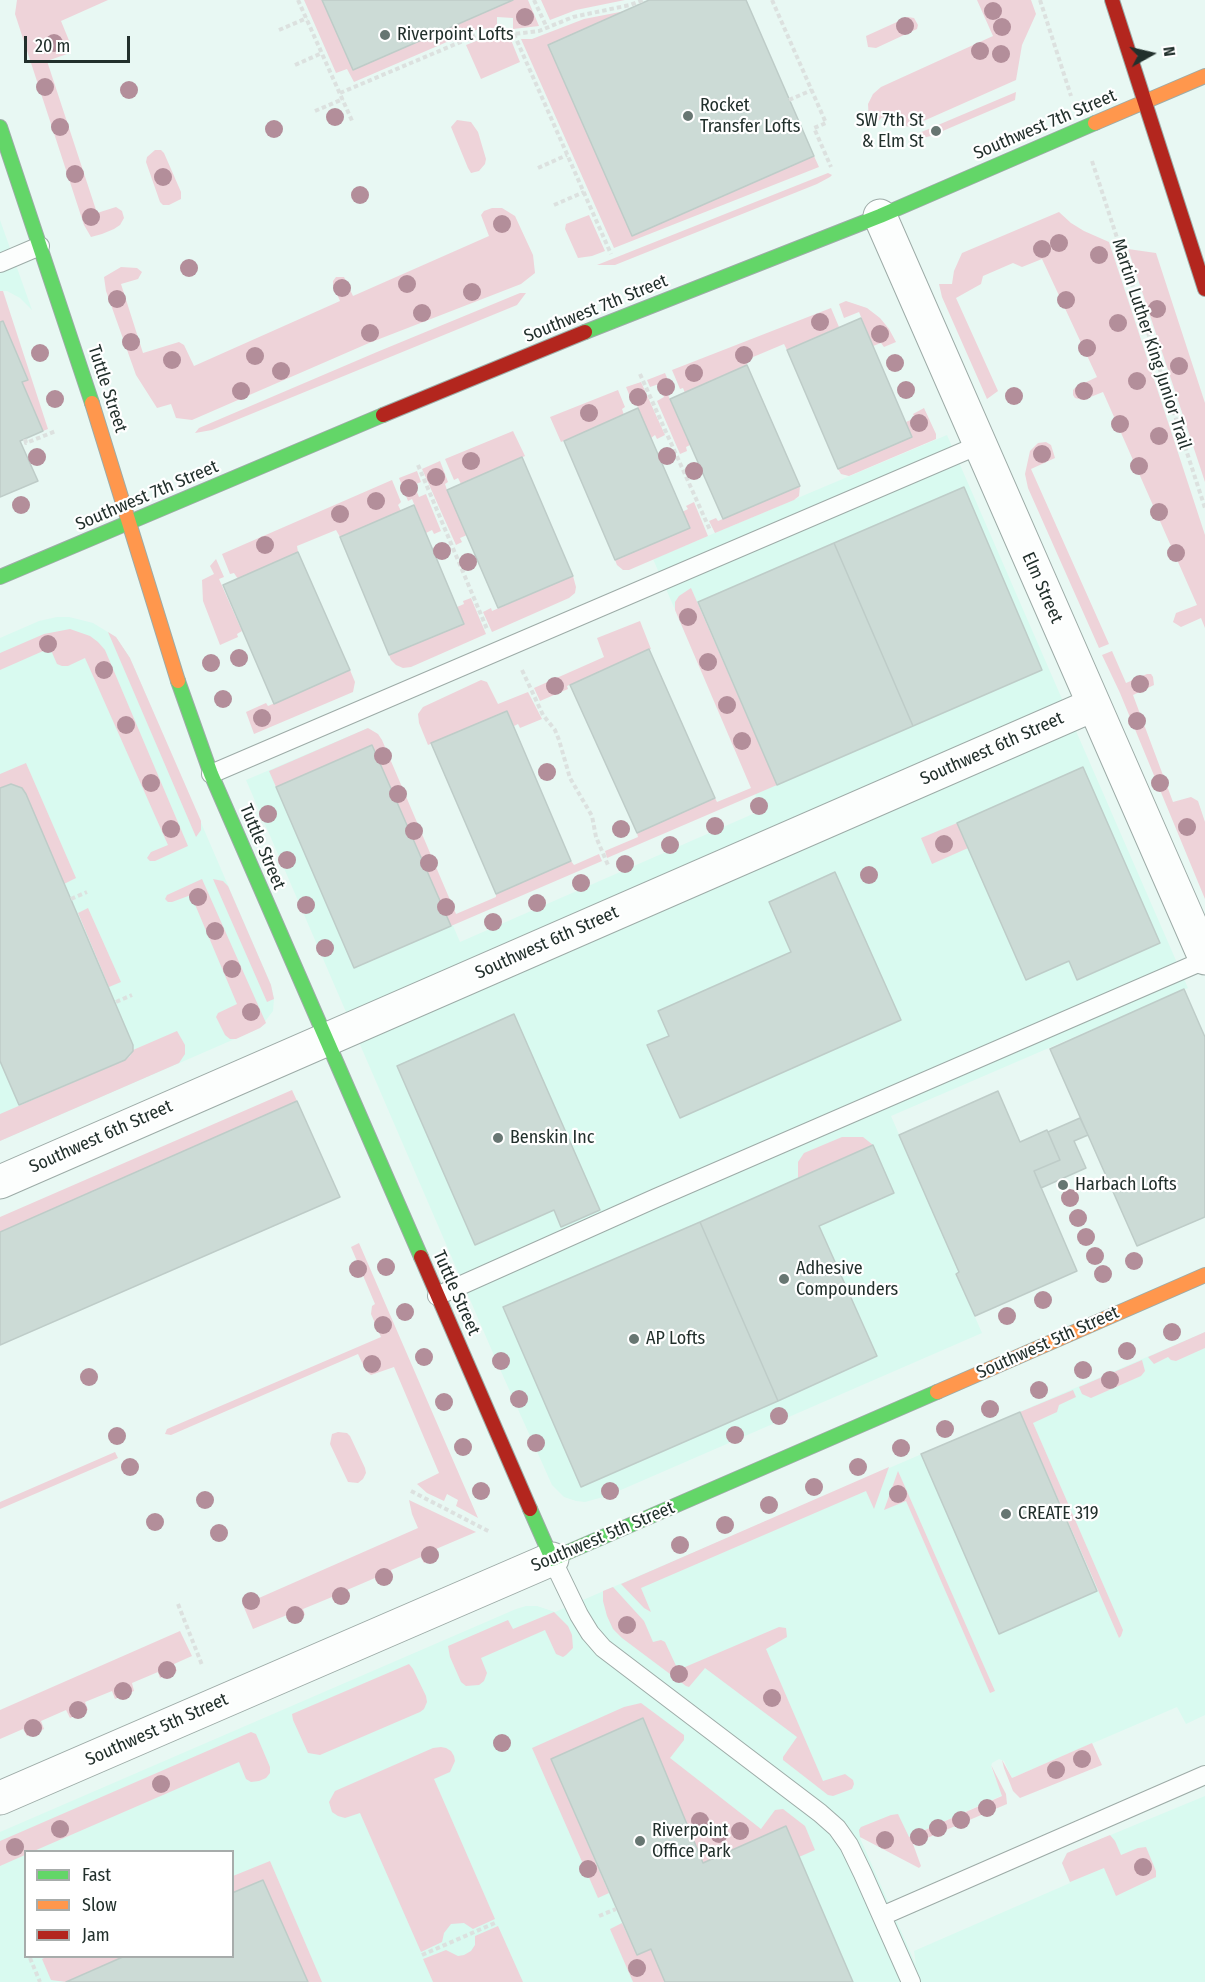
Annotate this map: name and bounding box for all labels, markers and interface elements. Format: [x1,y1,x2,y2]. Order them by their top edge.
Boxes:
scale bar [27,24,134,62]
place label: Riverpoint Lofts [397,24,514,46]
north arrow [1121,24,1181,84]
marker: Riverpoint Lofts [378,28,392,42]
text: 20 m [35,35,70,57]
text: N [1159,45,1179,57]
street label: Southwest 7th Street [970,85,1120,165]
place label: Rocket Transfer Lofts [700,95,800,138]
marker: Rocket Transfer Lofts [681,109,695,123]
place label: SW 7th St & Elm St [856,110,924,152]
marker: SW 7th St & Elm St [929,124,943,138]
street label: Martin Luther King Junior Trail [1107,236,1195,452]
street label: Southwest 7th Street [521,270,671,348]
street label: Tuttle Street [83,343,131,435]
street label: Southwest 7th Street [72,456,222,536]
street label: Elm Street [1017,549,1067,627]
street label: Southwest 6th Street [917,708,1067,790]
street label: Tuttle Street [234,801,290,893]
street label: Southwest 6th Street [472,902,622,984]
street label: Southwest 6th Street [26,1096,176,1178]
place label: Benskin Inc [510,1127,594,1149]
marker: Benskin Inc [491,1131,505,1145]
place label: Harbach Lofts [1075,1174,1177,1196]
marker: Harbach Lofts [1056,1178,1070,1192]
street label: Tuttle Street [428,1247,484,1339]
place label: Adhesive Compounders [796,1258,898,1300]
marker: Adhesive Compounders [777,1272,791,1286]
street label: Southwest 5th Street [973,1302,1123,1384]
place label: AP Lofts [646,1328,705,1350]
marker: AP Lofts [627,1332,641,1346]
street label: Southwest 5th Street [528,1497,678,1577]
place label: CREATE 319 [1018,1503,1098,1525]
marker: CREATE 319 [999,1507,1013,1521]
street label: Southwest 5th Street [82,1689,232,1771]
place label: Riverpoint Office Park [652,1820,731,1862]
marker: Riverpoint Office Park [633,1834,647,1848]
legend [24,1850,234,1958]
text: Fast [82,1864,111,1886]
text: Slow [82,1894,117,1916]
text: Jam [82,1924,110,1946]

